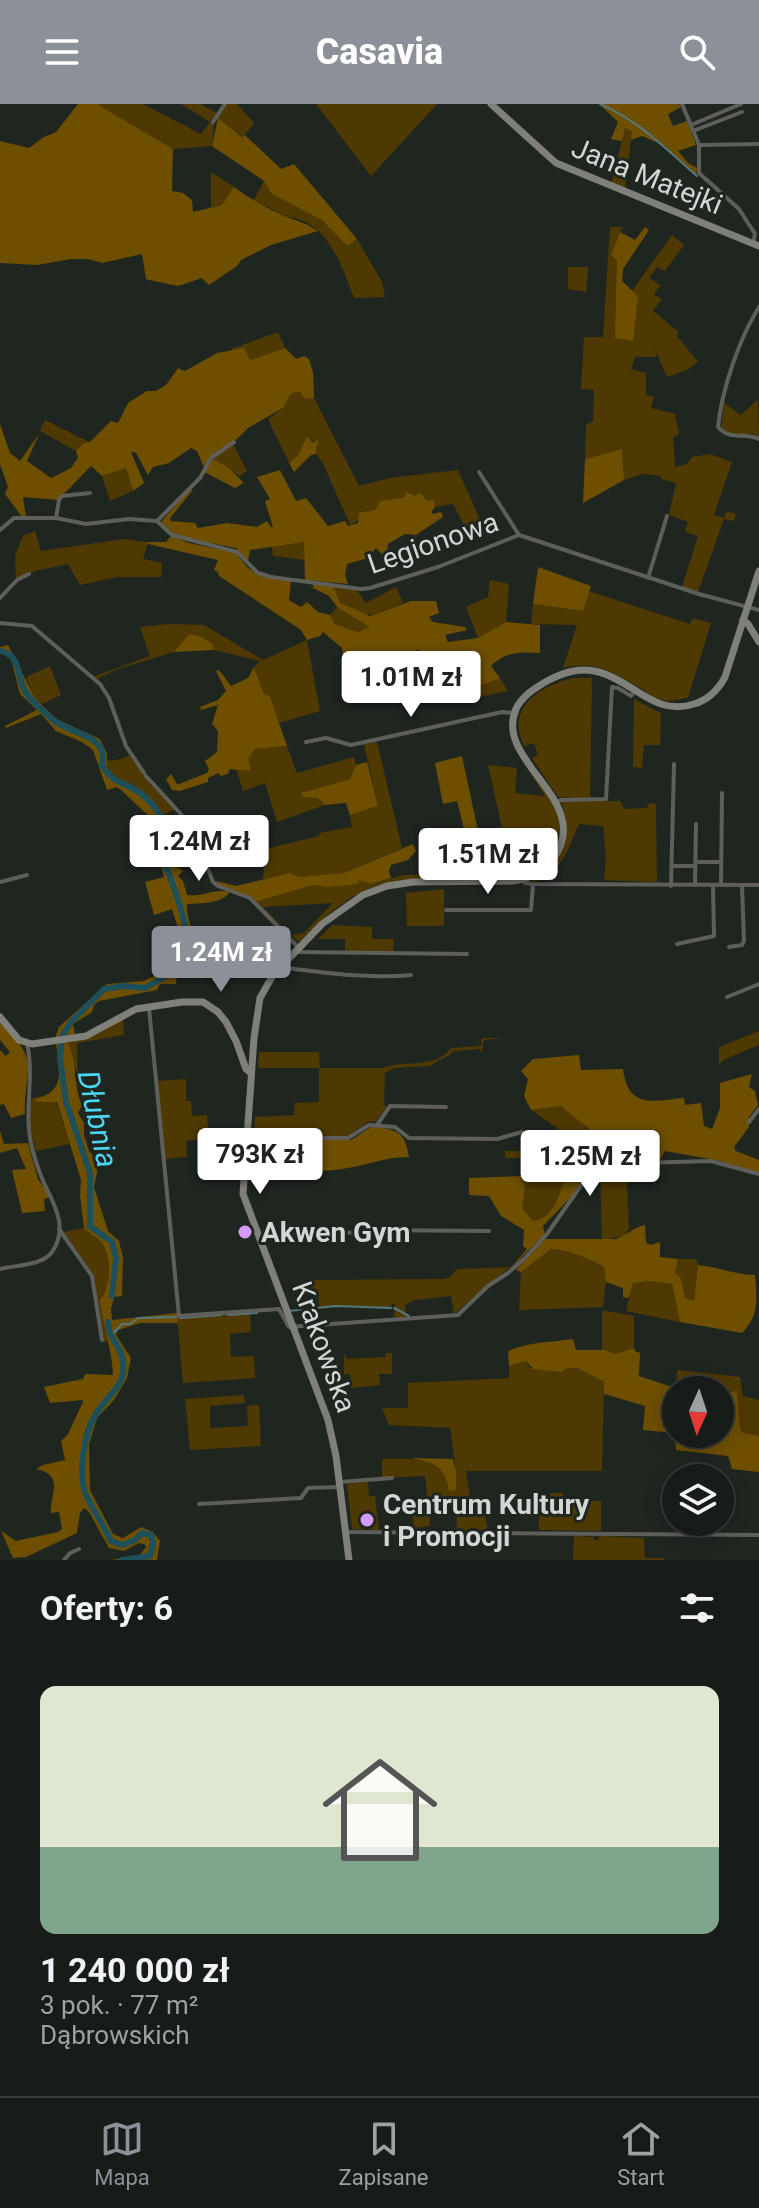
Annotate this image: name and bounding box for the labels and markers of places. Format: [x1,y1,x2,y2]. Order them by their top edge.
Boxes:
pin: 1.01M zł [328,651,494,719]
pin: 1.24M zł [116,815,282,883]
pin: 1.51M zł [405,828,571,896]
pin: 1.24M zł [138,926,304,994]
pin: 793K zł [186,1128,334,1196]
pin: 1.25M zł [507,1130,673,1198]
place label: Akwen Gym [261,1216,411,1249]
marker: Akwen Gym [236,1223,254,1241]
place label: Centrum Kultury i Promocji [383,1488,590,1553]
marker: Centrum Kultury i Promocji [358,1511,376,1529]

